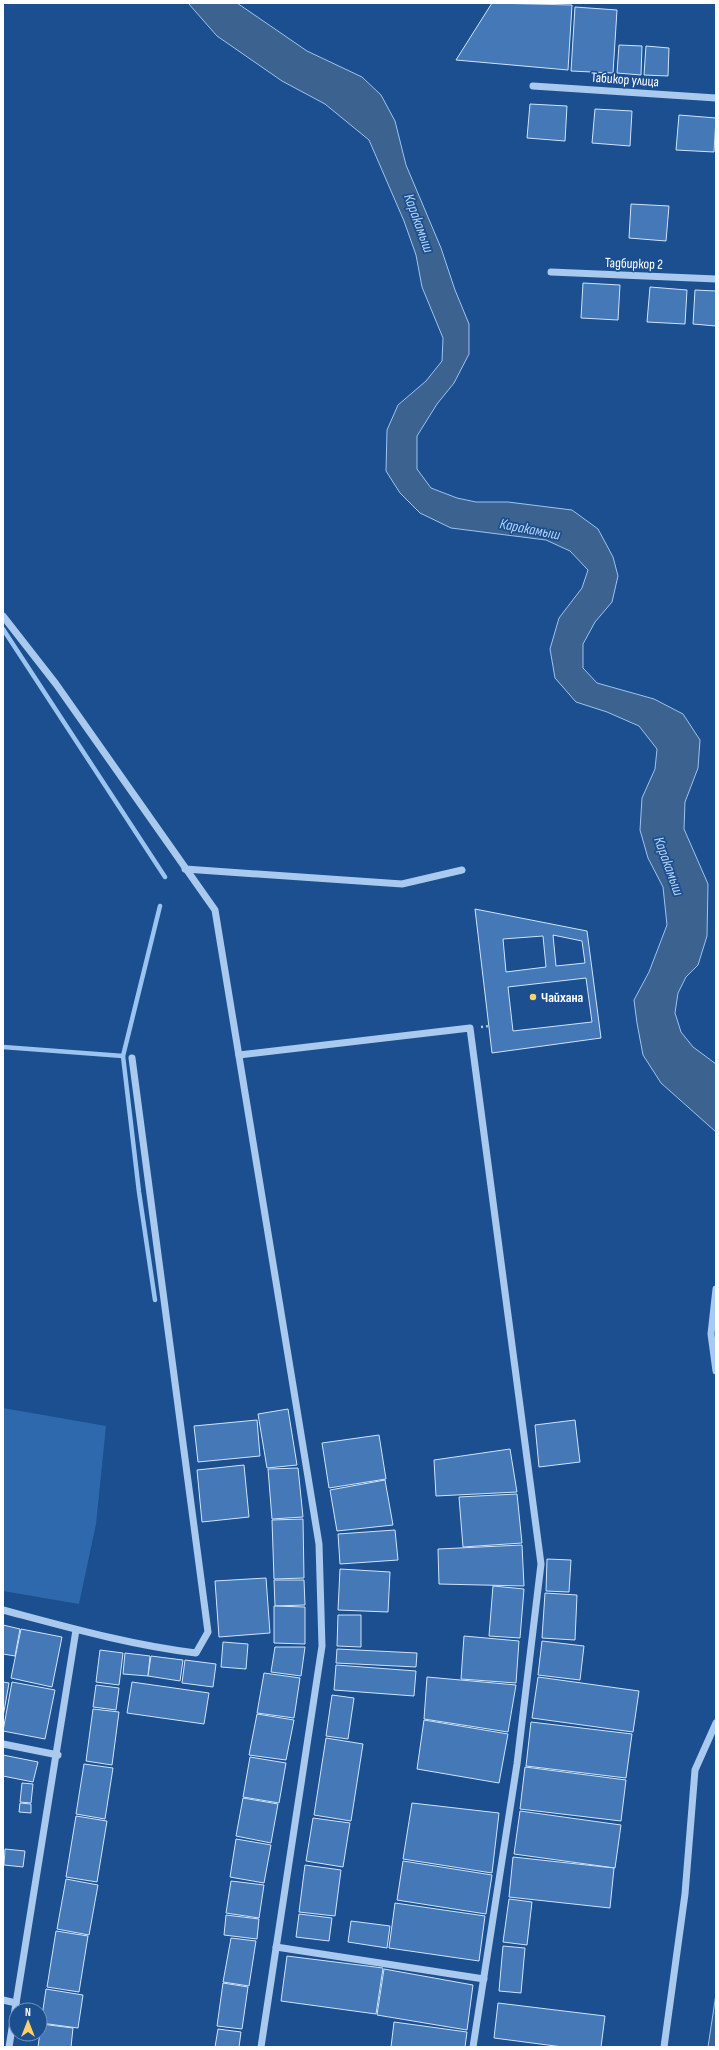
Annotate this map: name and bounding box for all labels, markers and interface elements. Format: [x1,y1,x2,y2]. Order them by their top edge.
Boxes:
street label: Табикор улица [590,69,660,90]
water label: Каракамыш [399,191,438,256]
street label: Тадбиркор 2 [605,254,664,273]
water label: Каракамыш [498,514,562,545]
water label: Каракамыш [649,834,688,899]
place label: Чайхана [541,989,584,1006]
marker: Чайхана [528,992,538,1002]
north arrow [8,2002,48,2042]
text: N [25,2006,31,2019]

